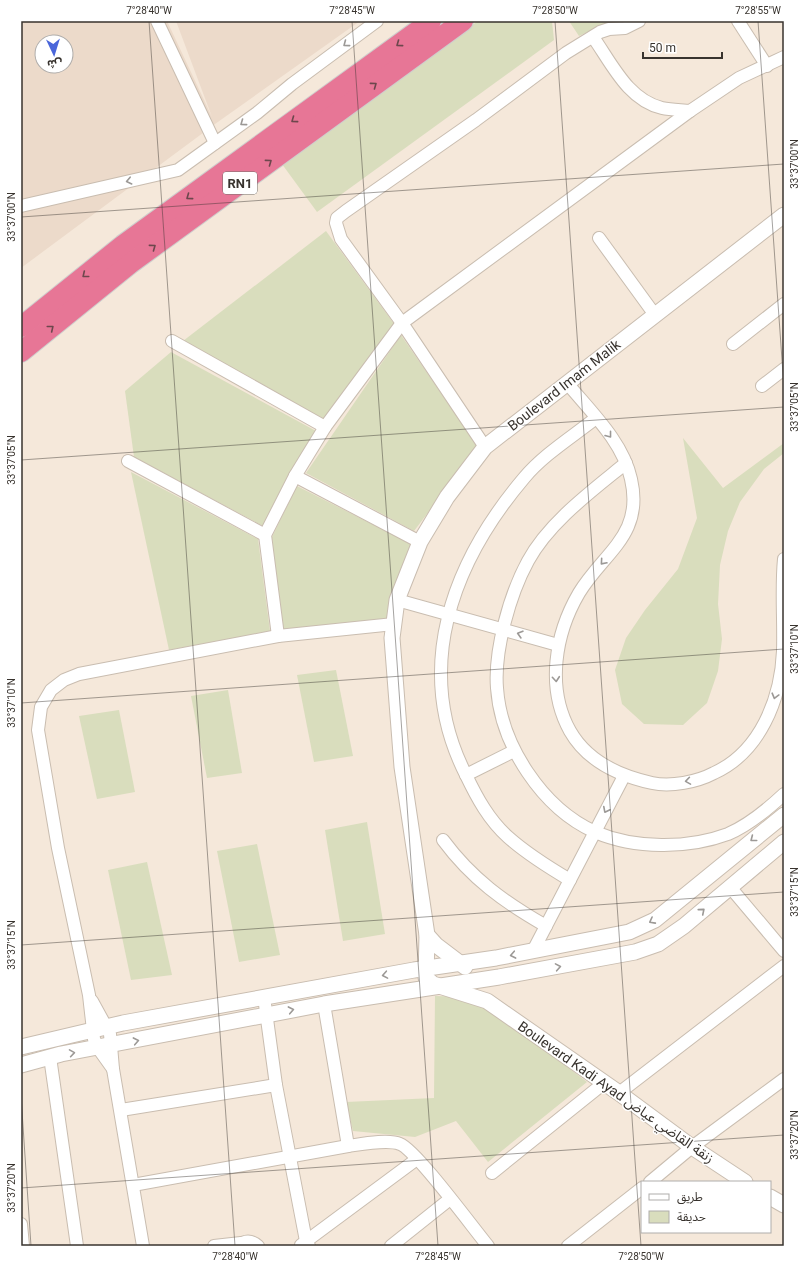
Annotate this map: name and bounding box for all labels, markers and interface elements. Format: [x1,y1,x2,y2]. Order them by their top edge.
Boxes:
text: 7°28'40"W [126,5,172,16]
text: 7°28'45"W [329,5,375,16]
text: 7°28'50"W [532,5,578,16]
text: 7°28'55"W [735,5,781,16]
north arrow [34,34,74,74]
scale bar [643,34,722,60]
one-way arrow [343,39,350,46]
one-way arrow [396,39,403,47]
text: 50 m [649,41,676,55]
text: ش [47,56,63,70]
one-way arrow [370,82,377,90]
one-way arrow [291,115,298,123]
one-way arrow [240,118,247,125]
text: 33°37'00"N [789,139,800,189]
one-way arrow [265,159,272,167]
road number: RN1 [223,172,257,194]
one-way arrow [126,177,132,185]
text: 33°37'00"N [6,192,17,242]
one-way arrow [186,192,193,199]
one-way arrow [149,244,156,252]
one-way arrow [83,271,90,278]
one-way arrow [47,325,54,332]
street label: Boulevard Imam Malik [504,335,624,434]
text: 33°37'05"N [789,382,800,432]
one-way arrow [605,431,612,438]
text: 33°37'05"N [6,435,17,485]
one-way arrow [600,557,608,565]
text: 33°37'10"N [789,624,800,674]
one-way arrow [517,630,524,639]
one-way arrow [552,676,561,682]
text: 33°37'10"N [6,678,17,728]
one-way arrow [772,692,780,699]
one-way arrow [685,776,691,785]
one-way arrow [603,806,611,813]
one-way arrow [751,835,758,842]
text: 33°37'15"N [789,867,800,917]
one-way arrow [697,909,705,916]
one-way arrow [649,916,657,924]
text: 33°37'15"N [6,920,17,970]
one-way arrow [510,950,516,958]
one-way arrow [554,963,561,971]
one-way arrow [382,970,388,979]
one-way arrow [288,1006,294,1015]
street label: Boulevard Kadi Ayad زنقة القاضي عياض [513,1018,717,1169]
one-way arrow [133,1037,139,1045]
one-way arrow [69,1049,76,1058]
text: 33°37'20"N [789,1110,800,1160]
text: 33°37'20"N [6,1163,17,1213]
legend [641,1181,771,1233]
text: طريق [677,1190,703,1205]
text: حديقة [677,1210,706,1224]
text: 7°28'40"W [212,1251,258,1262]
text: 7°28'45"W [415,1251,461,1262]
text: 7°28'50"W [618,1251,664,1262]

